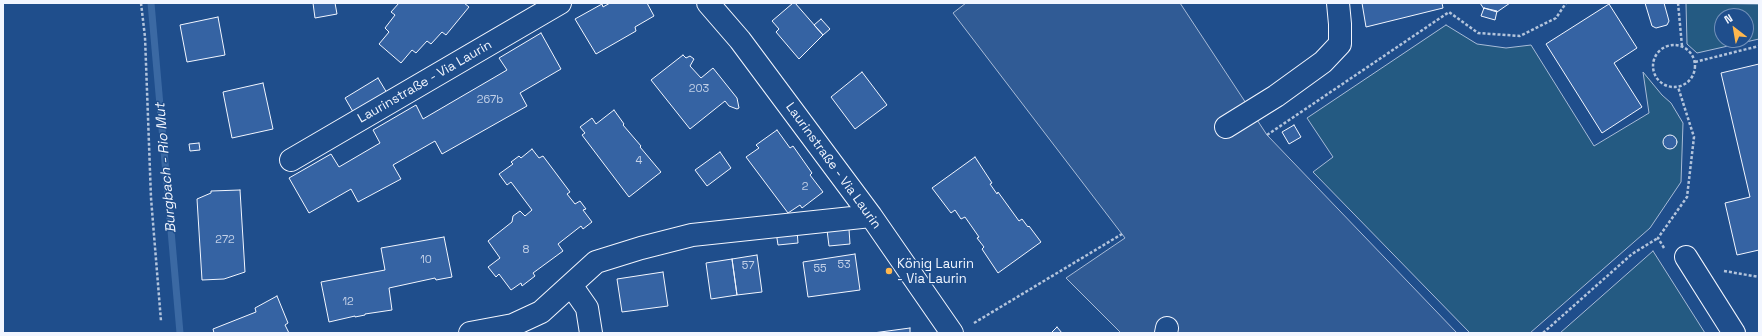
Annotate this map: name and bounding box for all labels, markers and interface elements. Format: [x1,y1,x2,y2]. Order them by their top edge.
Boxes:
north arrow [1714,8,1754,48]
text: N [1722,11,1735,26]
street label: Laurinstraße - Via Laurin [355,37,495,127]
house number: 203 [689,82,709,96]
house number: 267b [477,93,503,107]
street label: Laurinstraße - Via Laurin [782,100,884,232]
water label: Burgbach - Rio Mut [152,102,180,234]
house number: 4 [636,154,642,168]
house number: 2 [802,180,808,194]
house number: 272 [215,233,235,247]
house number: 8 [523,243,529,257]
house number: 10 [420,253,432,267]
place label: König Laurin - Via Laurin [897,256,974,287]
house number: 53 [837,258,851,272]
house number: 57 [742,259,754,273]
house number: 55 [813,262,827,276]
marker: König Laurin - Via Laurin [884,266,894,276]
house number: 12 [342,295,354,309]

